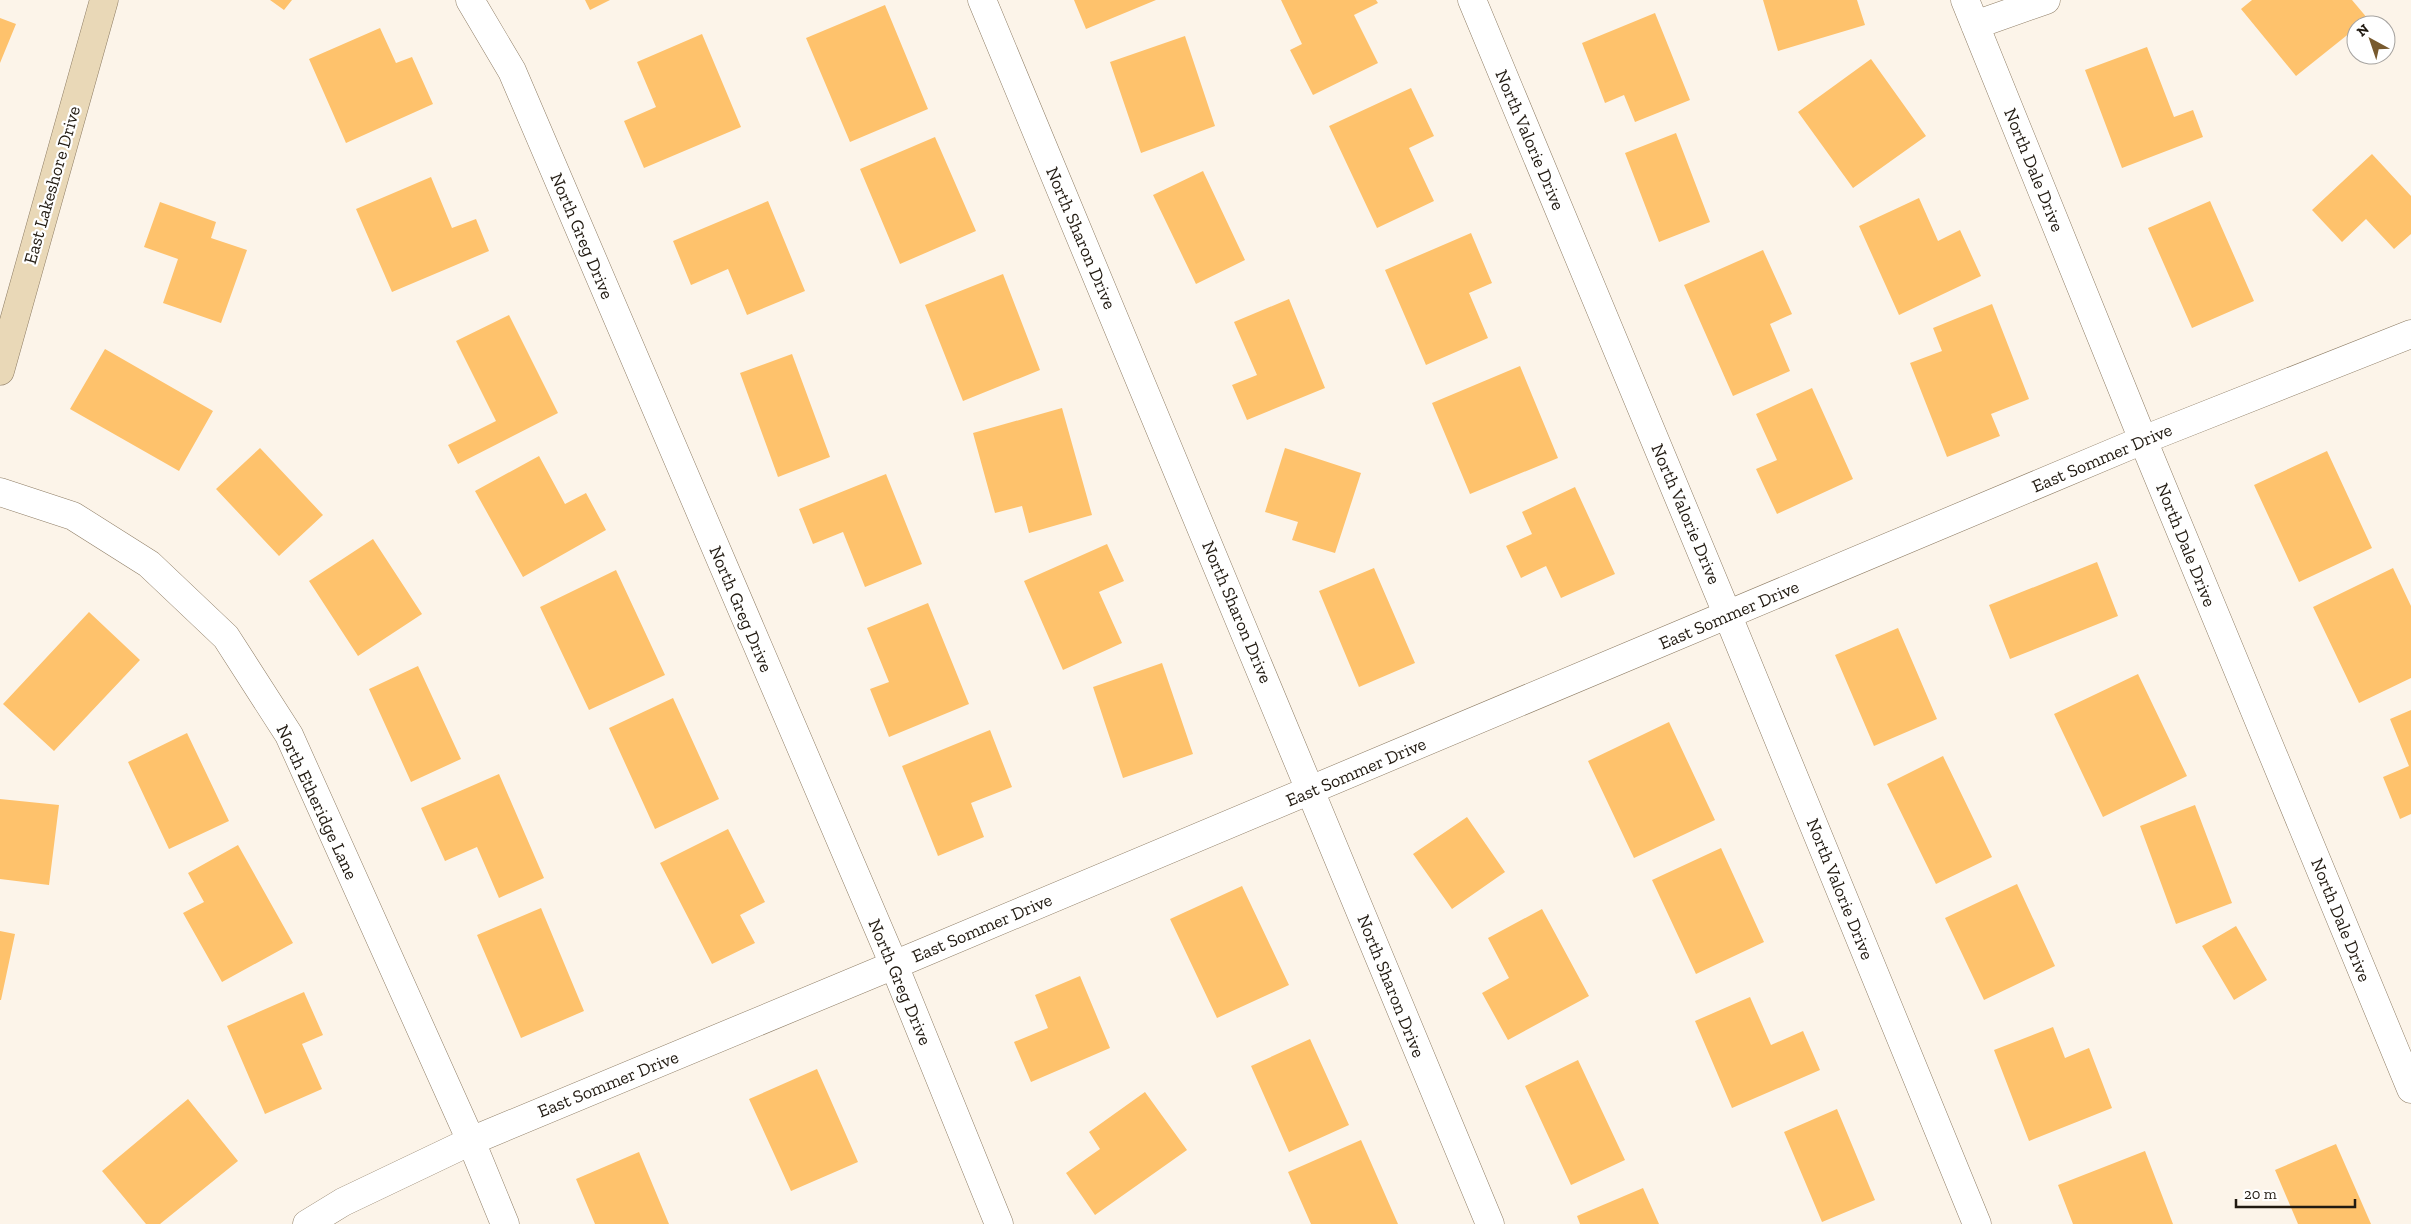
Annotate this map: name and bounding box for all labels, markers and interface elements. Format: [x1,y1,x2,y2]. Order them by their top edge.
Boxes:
north arrow [2346,15,2396,65]
text: N [2353,20,2373,40]
street label: North Valorie Drive [1490,66,1570,214]
street label: East Lakeshore Drive [19,103,85,267]
street label: North Dale Drive [1999,105,2069,235]
street label: North Sharon Drive [1041,164,1121,312]
street label: North Greg Drive [545,170,619,302]
street label: East Sommer Drive [2029,419,2175,497]
street label: North Valorie Drive [1646,440,1726,588]
street label: North Dale Drive [2151,480,2221,610]
street label: North Sharon Drive [1197,538,1277,686]
street label: North Greg Drive [704,543,778,675]
street label: East Sommer Drive [1656,576,1802,654]
street label: North Etheridge Lane [271,721,363,883]
street label: East Sommer Drive [1283,733,1429,811]
street label: North Valorie Drive [1802,815,1878,963]
street label: North Dale Drive [2306,855,2376,985]
street label: East Sommer Drive [909,889,1055,967]
street label: North Sharon Drive [1352,911,1430,1061]
street label: North Greg Drive [863,916,937,1048]
street label: East Sommer Drive [534,1046,682,1122]
scale bar [2236,1176,2355,1208]
text: 20 m [2244,1185,2277,1203]

